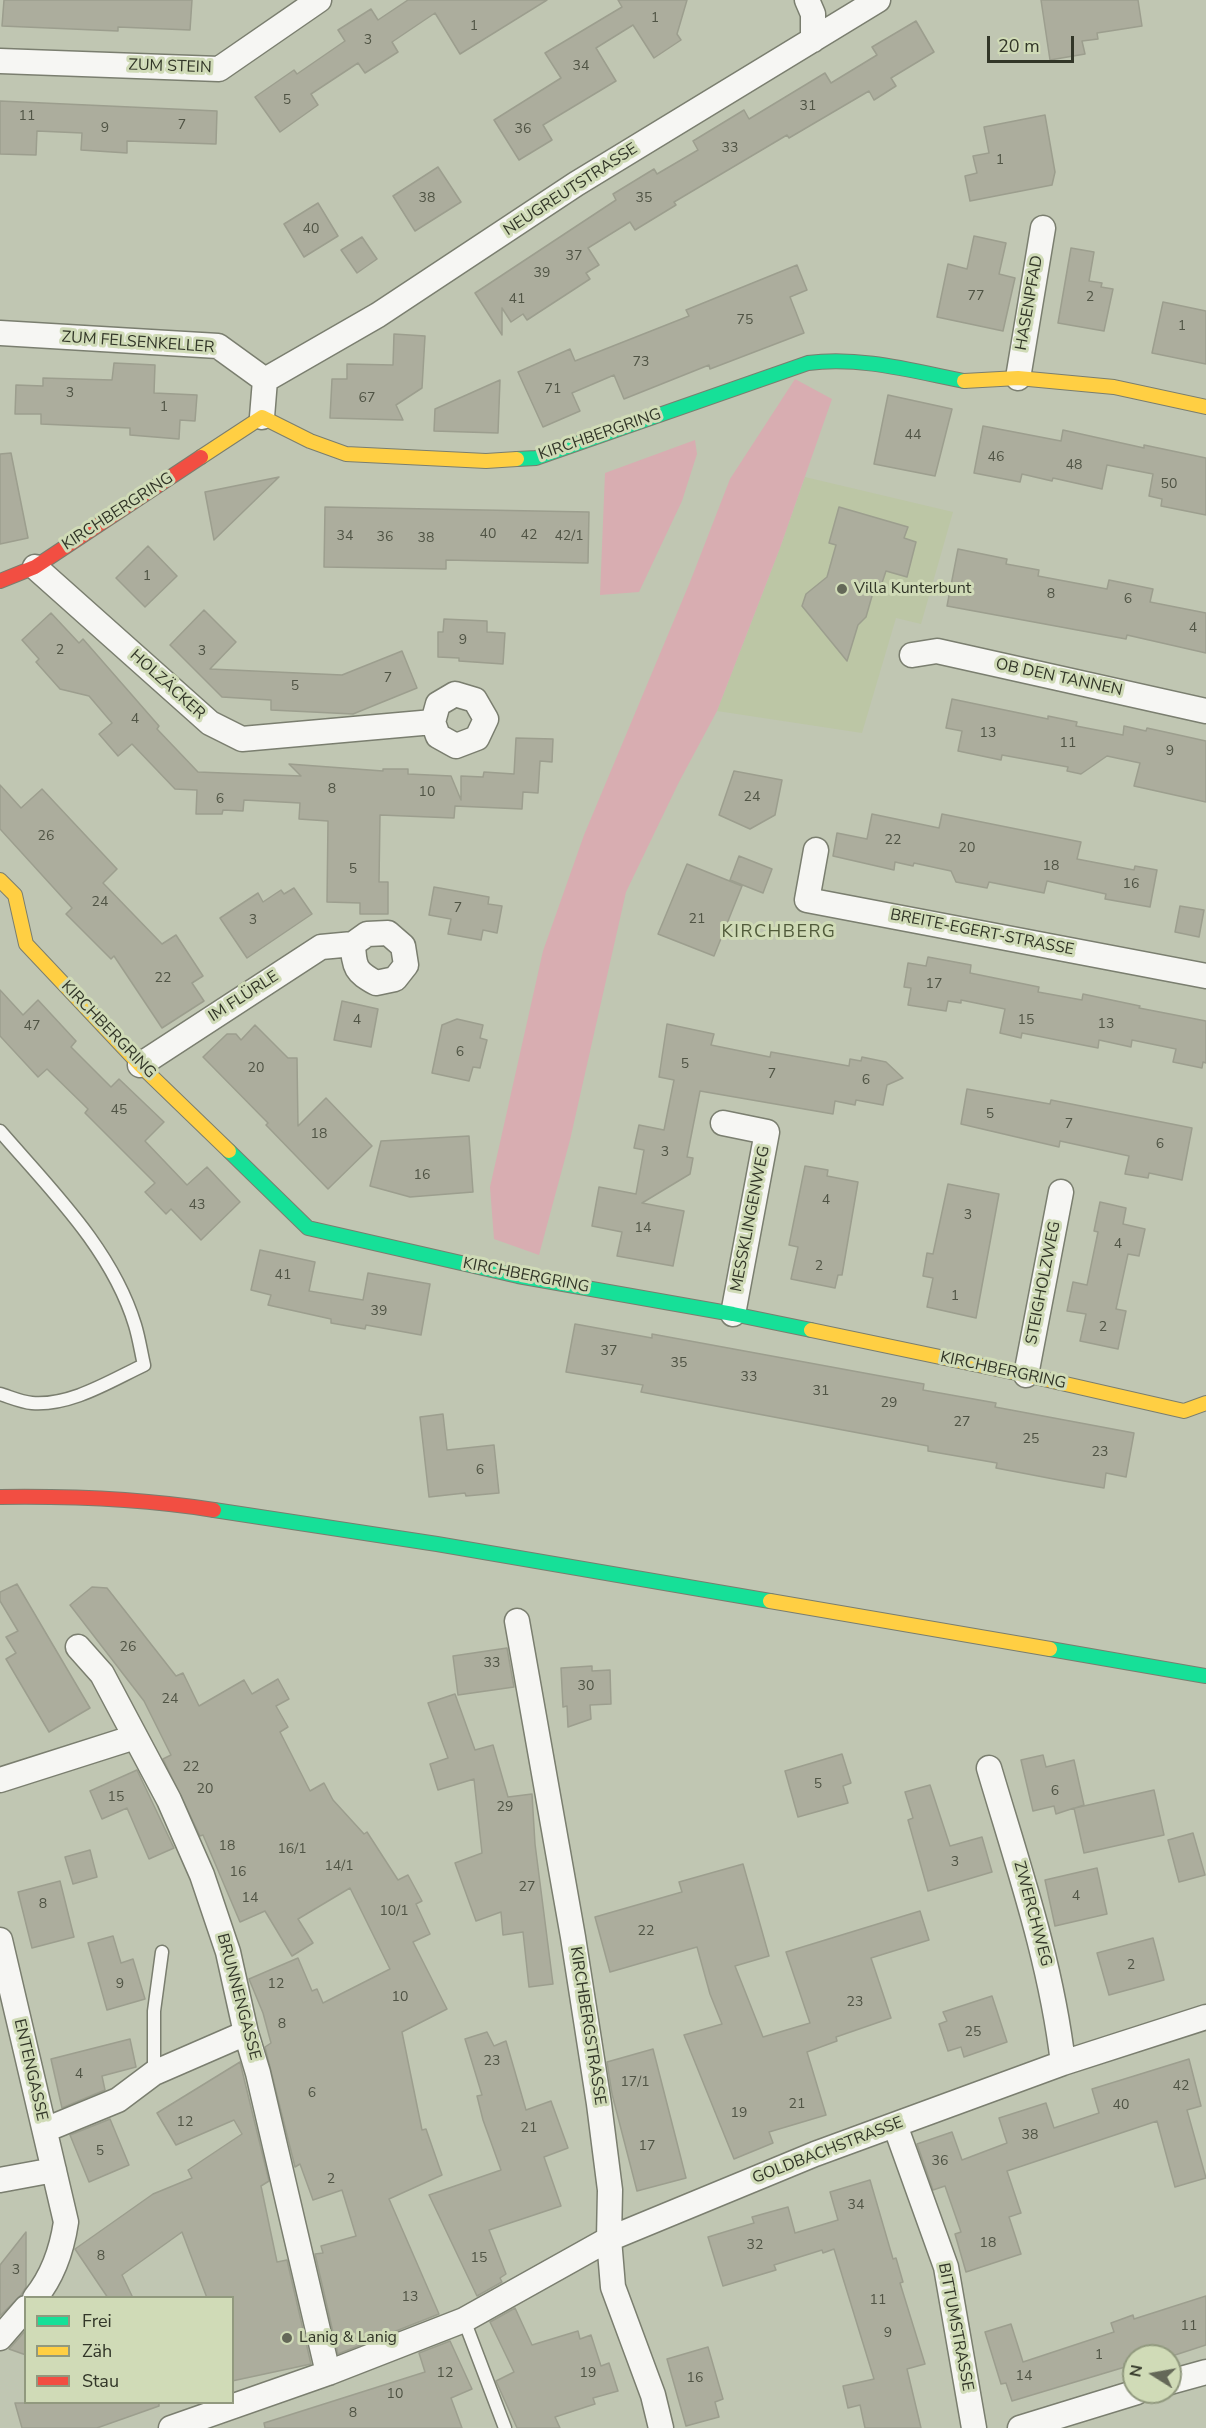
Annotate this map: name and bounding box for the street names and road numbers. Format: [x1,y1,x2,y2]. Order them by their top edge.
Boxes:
street label: ZUM STEIN [128,56,212,78]
street label: NEUGREUTSTRASSE [500,140,642,240]
street label: HASENPFAD [1012,254,1048,352]
street label: ZUM FELSENKELLER [61,328,215,358]
street label: KIRCHBERGRING [536,405,664,465]
street label: KIRCHBERGRING [59,469,177,555]
street label: HOLZÄCKER [125,646,209,724]
street label: OB DEN TANNEN [994,655,1124,701]
street label: BREITE-EGERT-STRASSE [888,906,1076,960]
street label: IM FLÜRLE [206,967,282,1027]
street label: KIRCHBERGRING [57,977,159,1083]
street label: MESSKLINGENWEG [727,1144,775,1294]
street label: STEIGHOLZWEG [1023,1220,1065,1346]
street label: KIRCHBERGRING [461,1254,591,1298]
street label: KIRCHBERGRING [938,1348,1068,1394]
street label: ZWERCHWEG [1009,1859,1055,1969]
street label: BRUNNENGASSE [212,1932,264,2062]
street label: KIRCHBERGSTRASSE [565,1945,609,2107]
street label: ENTENGASSE [9,2017,51,2123]
street label: GOLDBACHSTRASSE [750,2113,906,2189]
street label: BITTUMSTRASSE [933,2261,977,2393]

